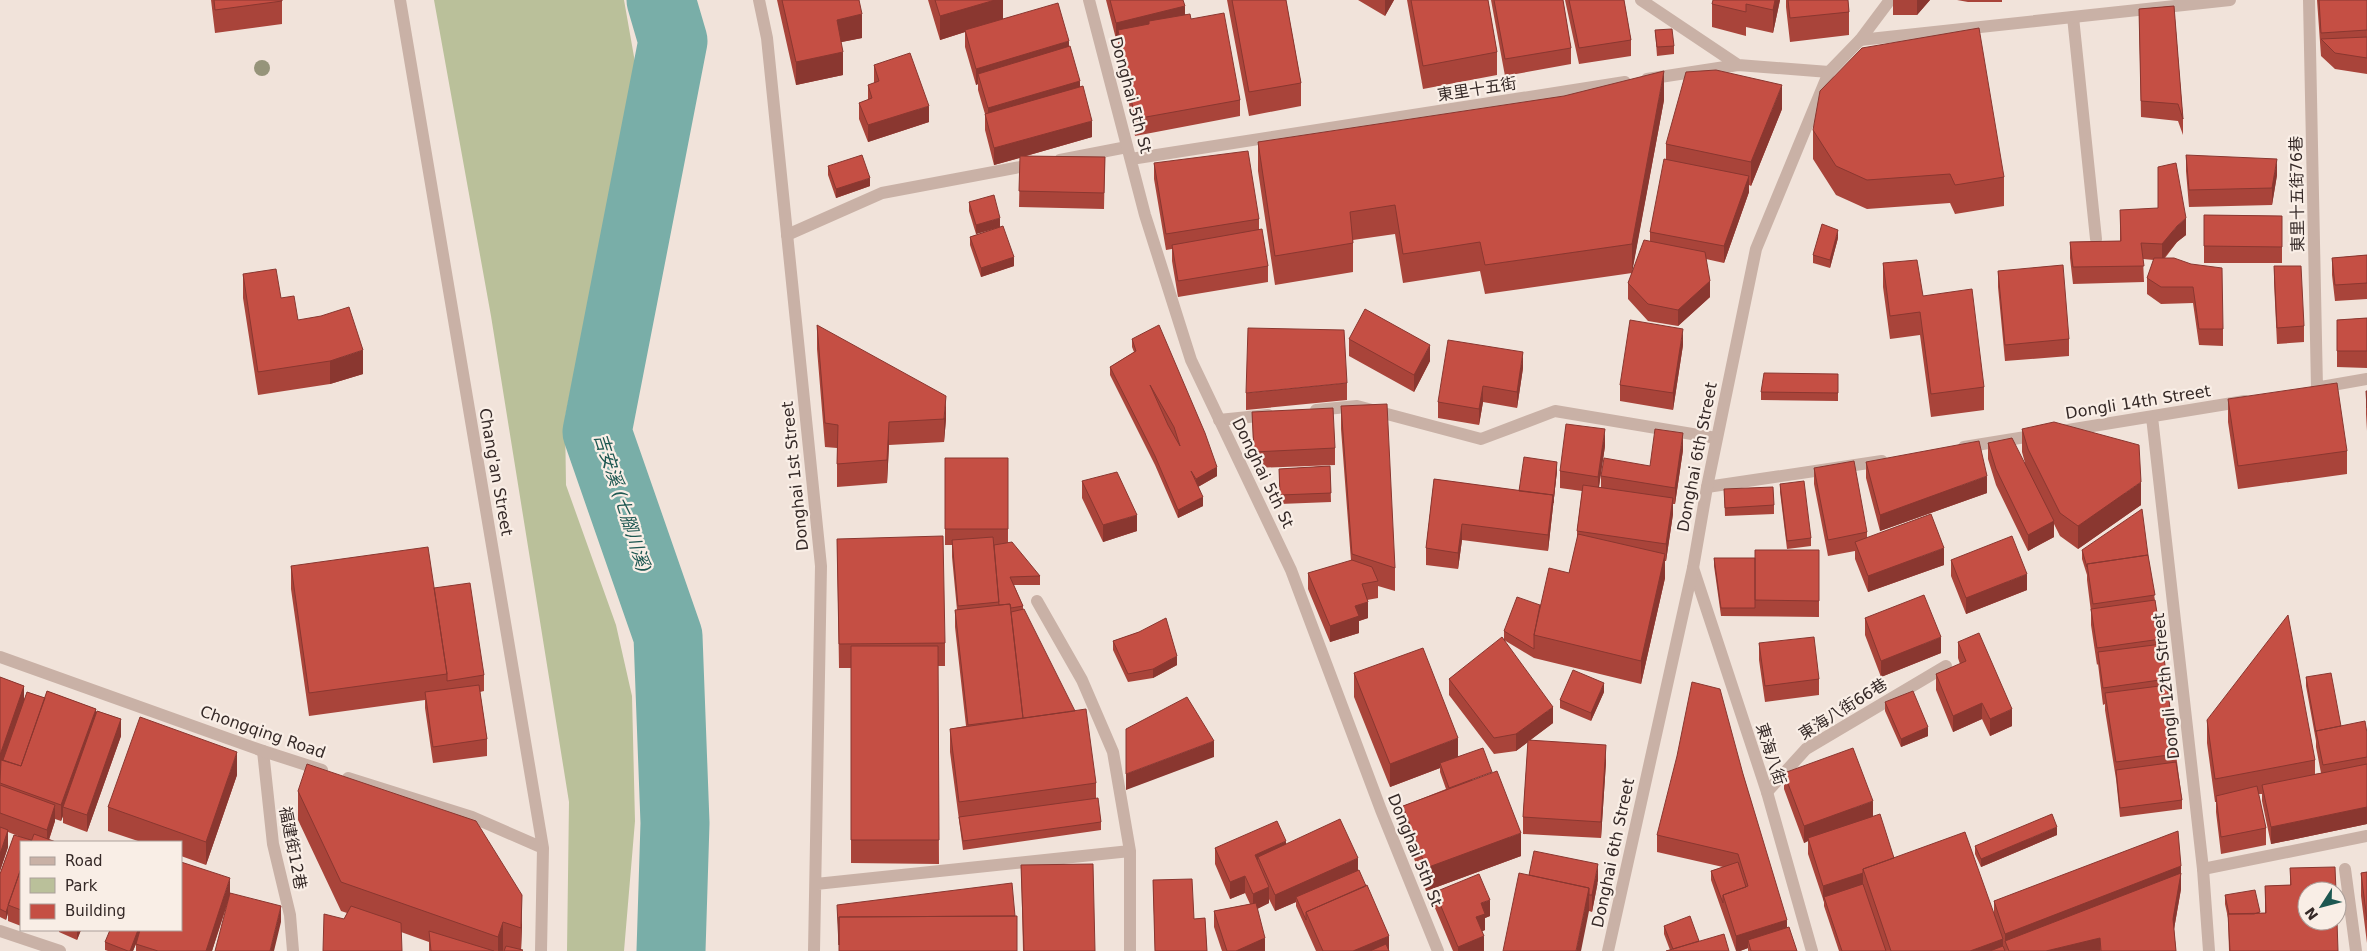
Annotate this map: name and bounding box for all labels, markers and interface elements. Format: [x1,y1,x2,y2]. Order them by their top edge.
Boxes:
street label: Donghai 5th St [1106,35,1156,155]
street label: 東里十五街 [1436,73,1518,105]
street label: 東里十五街76巷 [2286,136,2308,252]
street label: Donghai 6th Street [1673,380,1721,534]
street label: Dongli 14th Street [2064,381,2212,423]
street label: Donghai 1st Street [778,400,812,552]
street label: Chang'an Street [475,407,517,537]
street label: Donghai 5th St [1228,415,1298,531]
water label: 吉安溪 (七腳川溪) [590,430,656,576]
street label: Dongli 12th Street [2149,612,2183,760]
street label: 東海八街66巷 [1795,674,1891,744]
street label: Chongqing Road [198,702,328,762]
street label: 東海八街 [1752,721,1790,787]
street label: Donghai 6th Street [1588,777,1638,929]
street label: Donghai 5th St [1384,791,1446,909]
street label: 福建街12巷 [276,805,310,891]
legend [20,841,182,931]
text: Road [65,852,103,870]
text: Park [65,877,98,895]
north arrow [2297,881,2347,931]
text: Building [65,902,126,920]
text: N [2302,904,2321,923]

